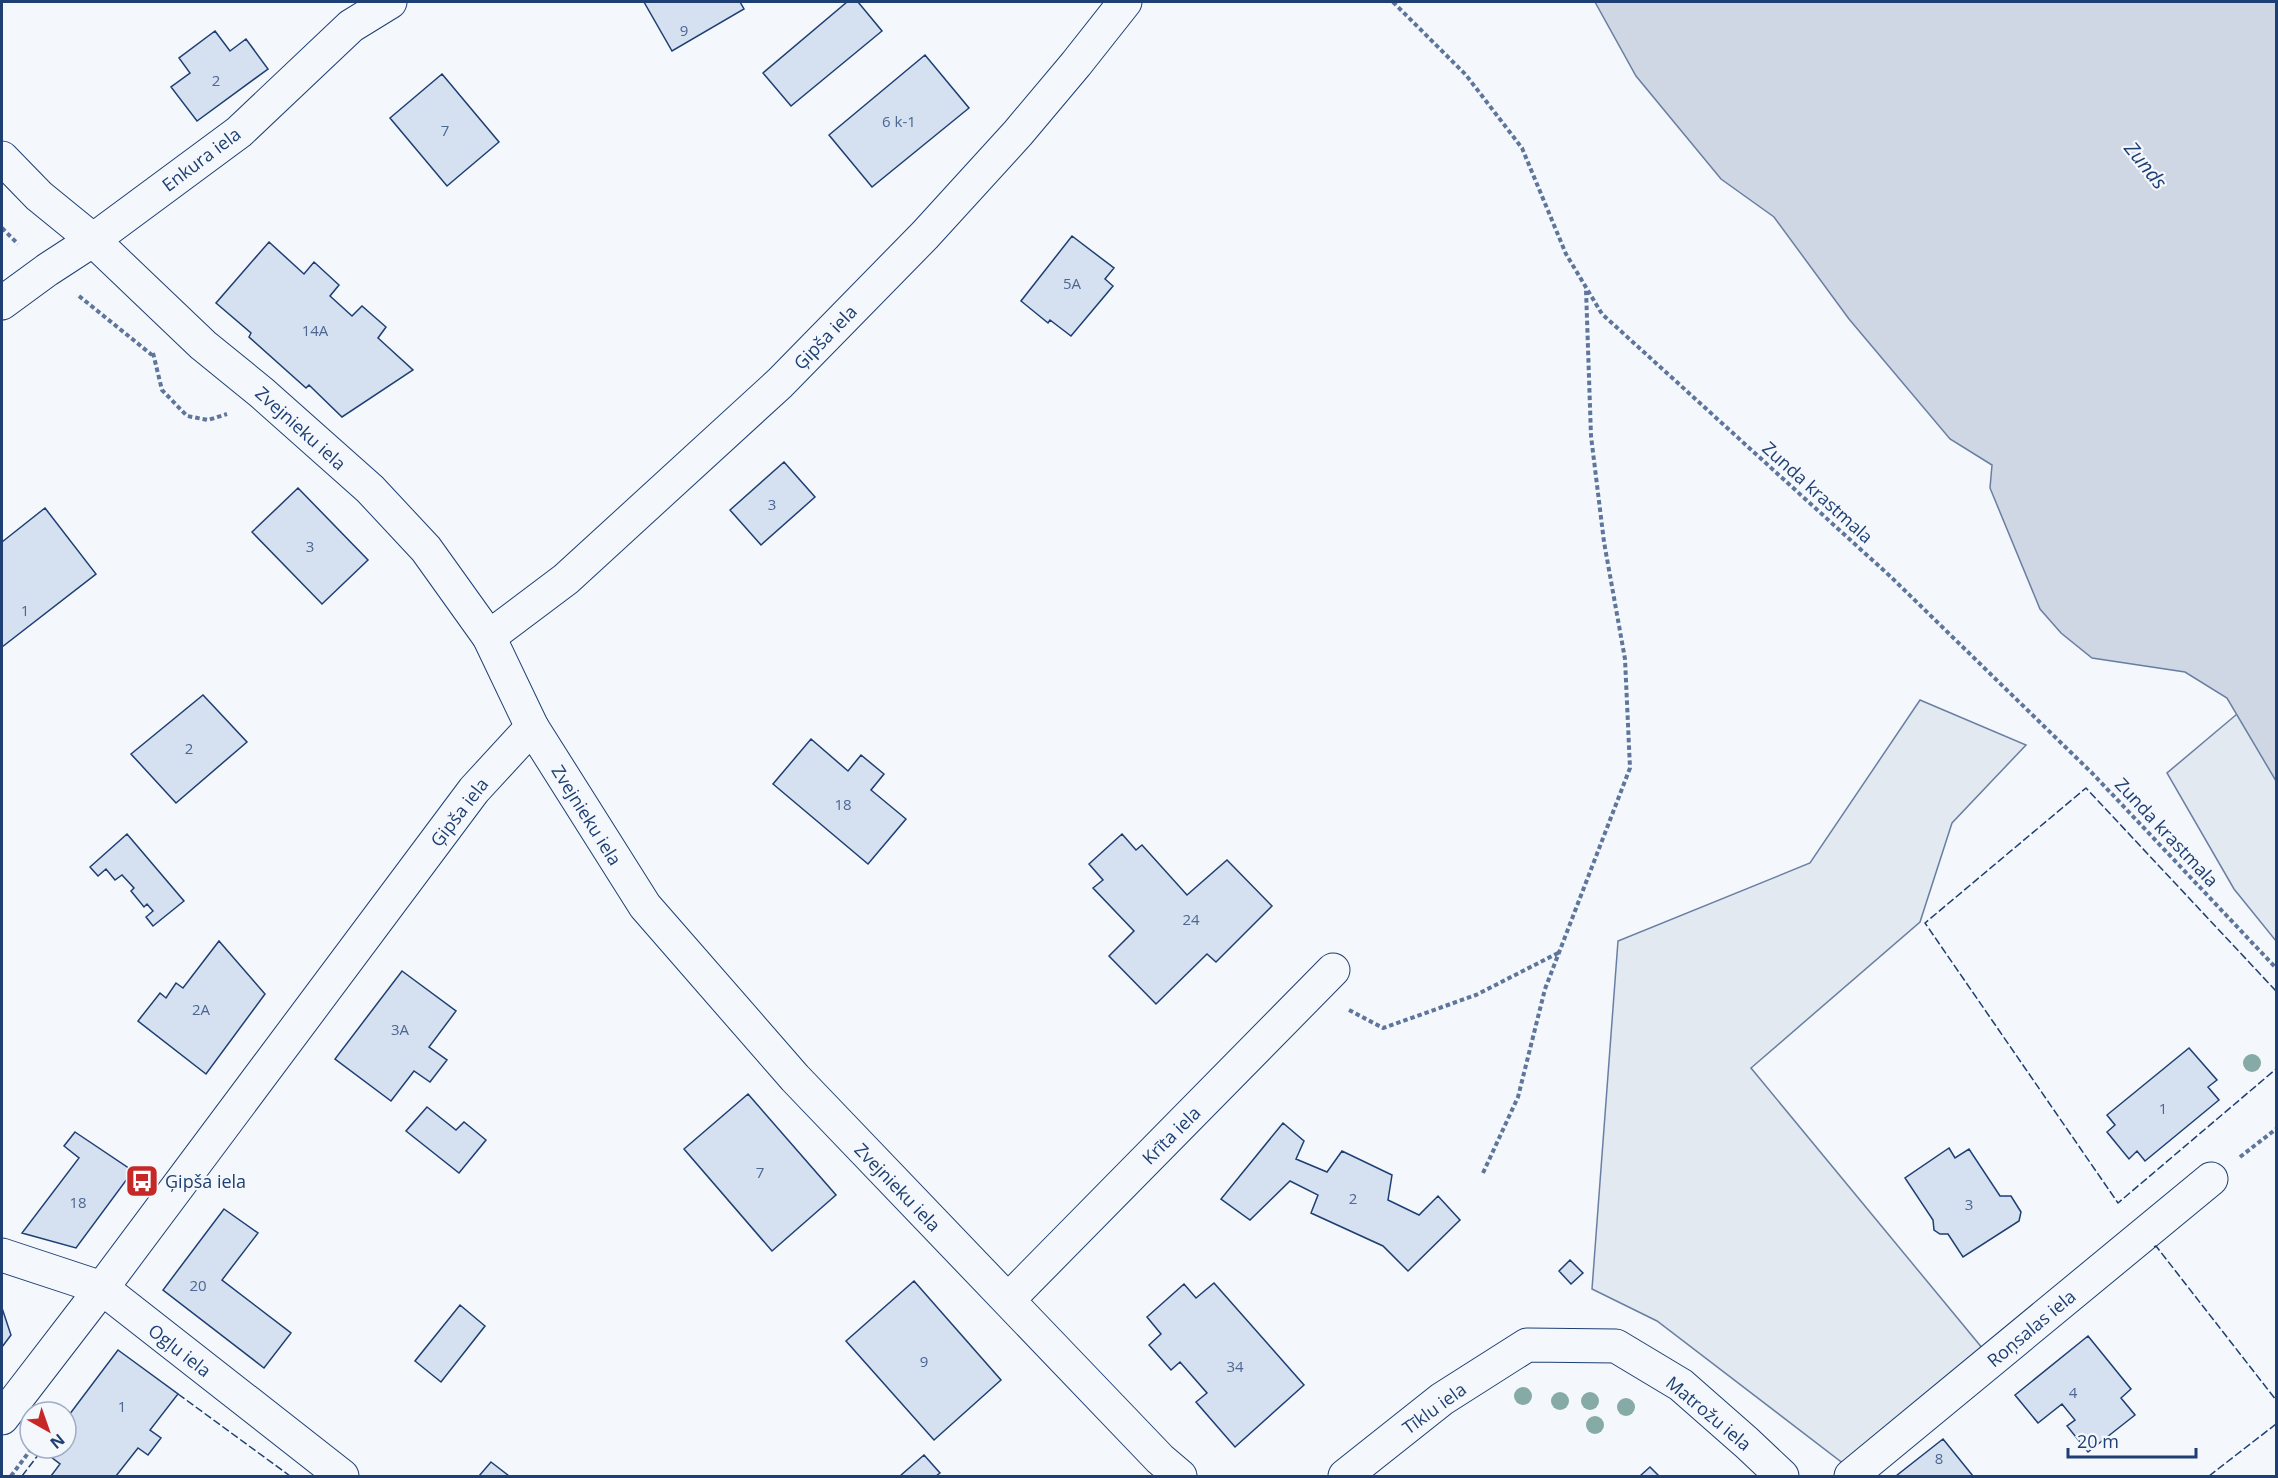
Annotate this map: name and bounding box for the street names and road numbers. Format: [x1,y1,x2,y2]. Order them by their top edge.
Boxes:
street label: Enkura iela [157,121,245,197]
street label: Ģipša iela [788,299,862,375]
street label: Zvejnieku iela [251,381,351,475]
street label: Zunda krastmala [1758,436,1878,548]
street label: Zvejnieku iela [547,760,627,870]
street label: Zunda krastmala [2110,772,2224,892]
street label: Ģipša iela [425,773,493,851]
street label: Krīta iela [1137,1101,1205,1169]
street label: Zvejnieku iela [850,1138,946,1236]
street label: Roņsalas iela [1982,1284,2080,1372]
street label: Ogļu iela [144,1318,216,1382]
street label: Matrožu iela [1661,1370,1757,1456]
street label: Tīklu iela [1397,1377,1471,1439]

